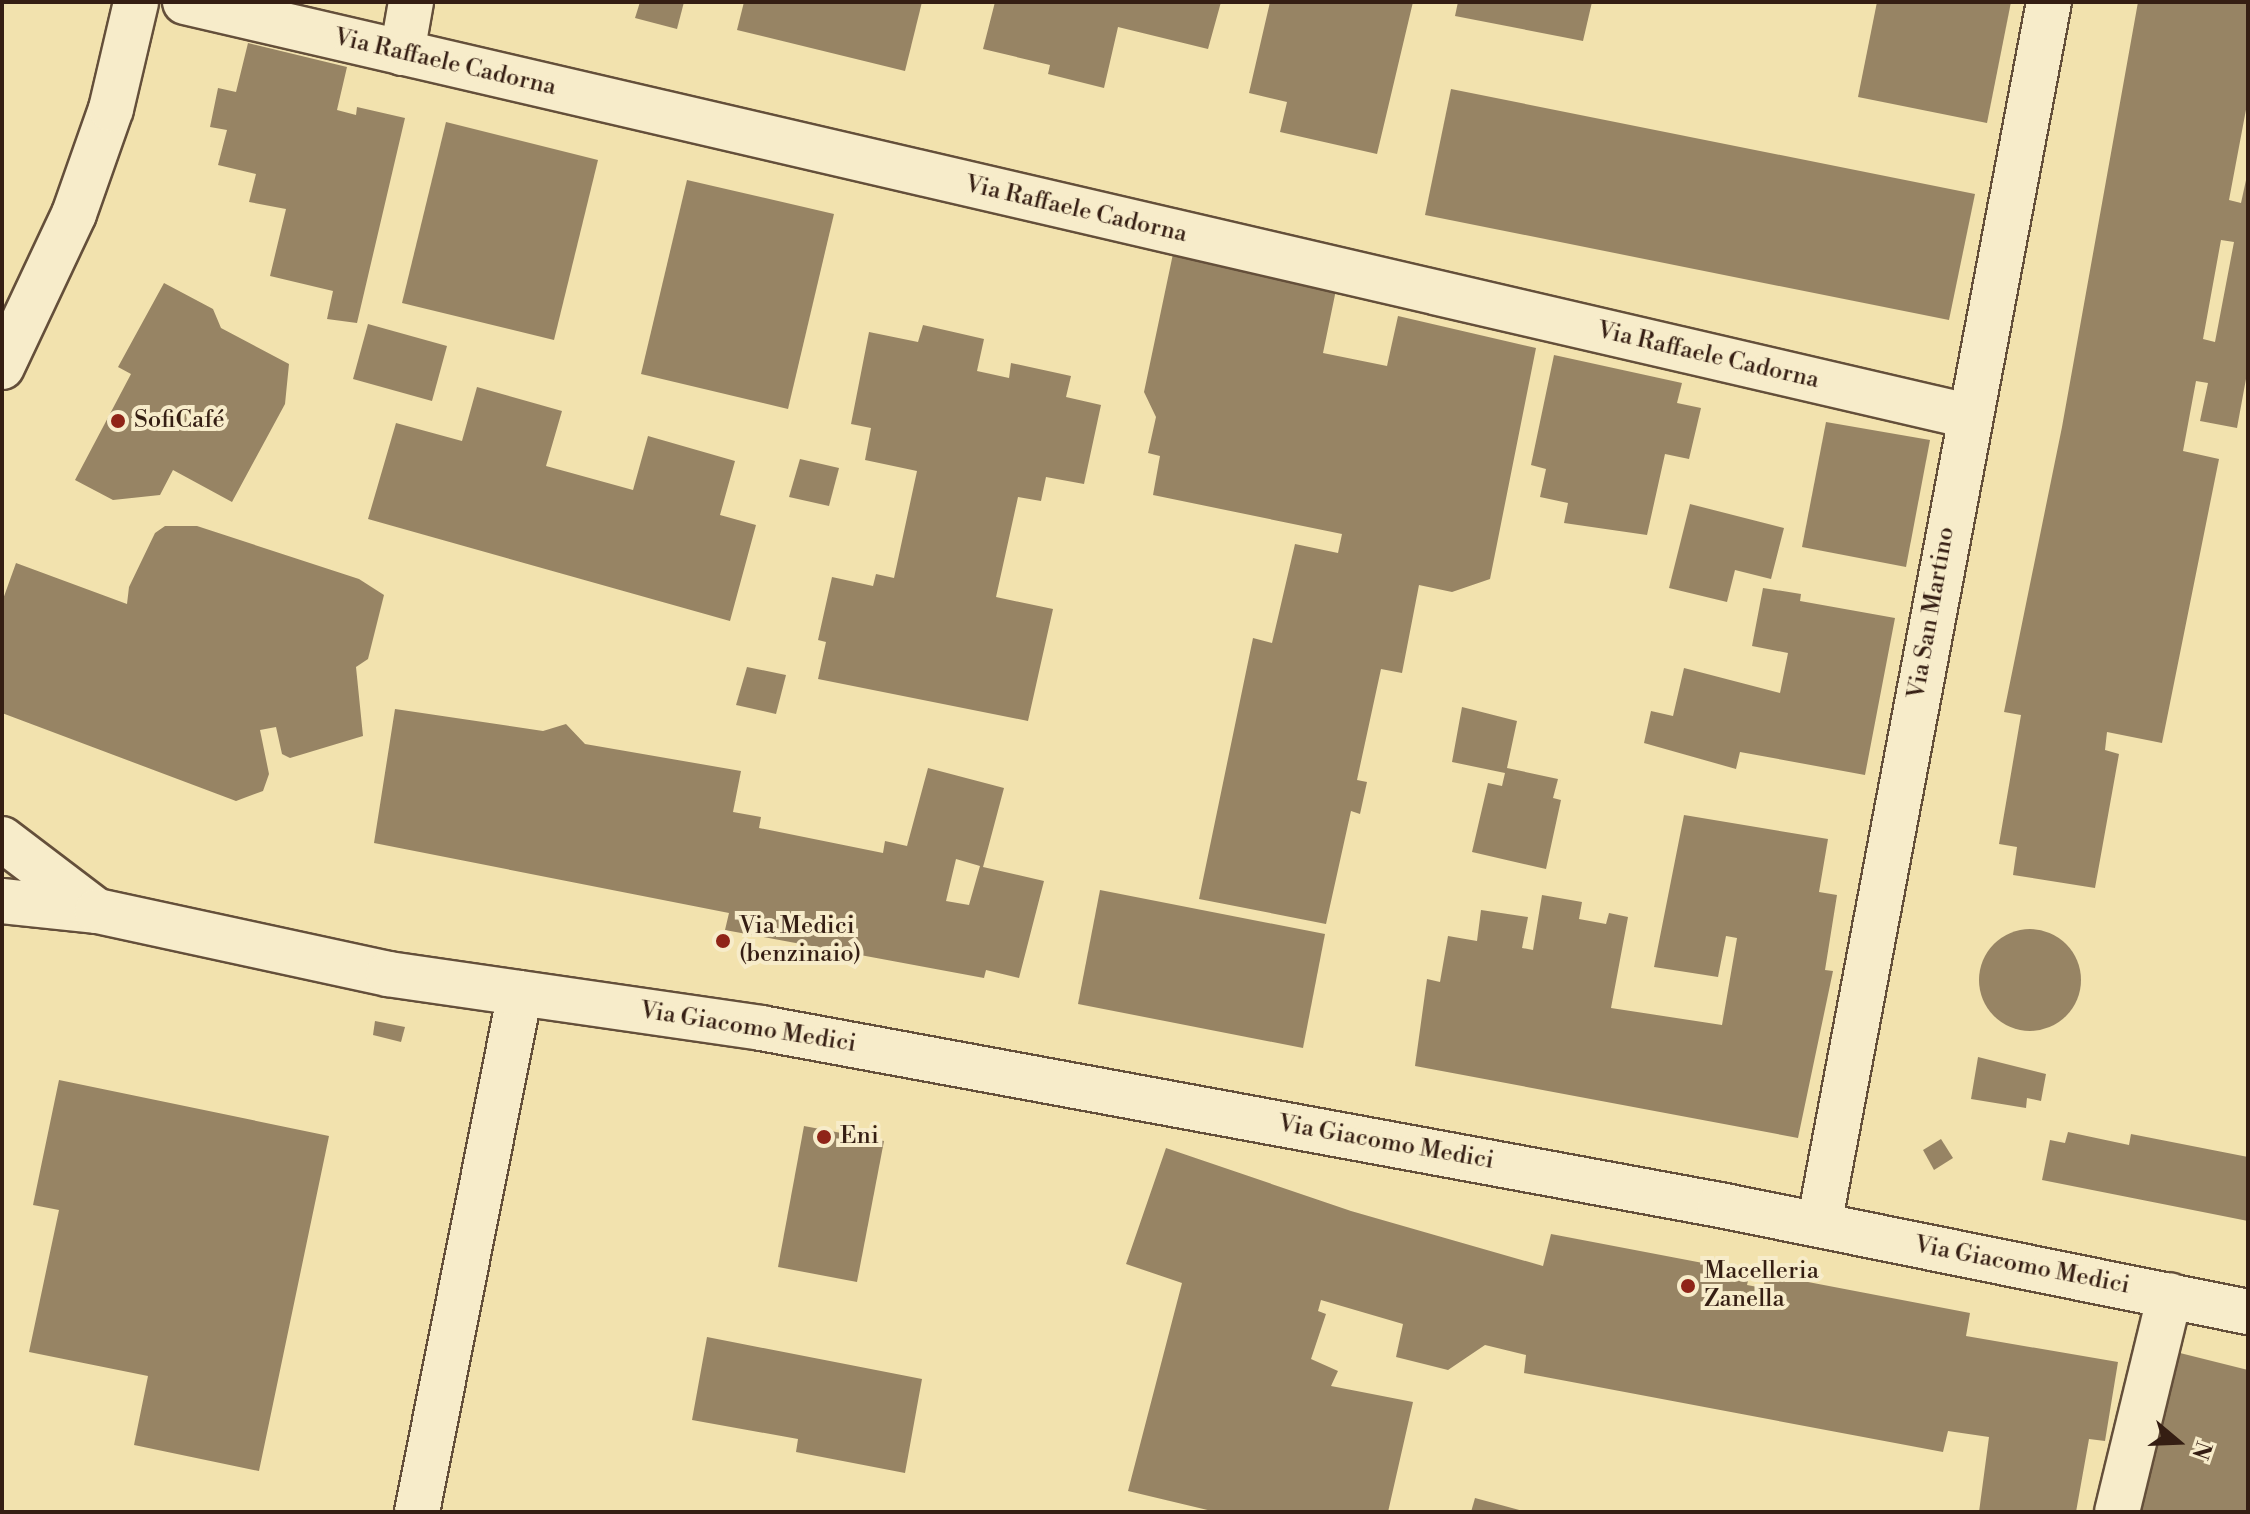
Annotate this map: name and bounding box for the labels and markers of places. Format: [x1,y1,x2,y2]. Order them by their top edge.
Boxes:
place label: SofiCafé [134,407,225,435]
marker: SofiCafé [109,412,127,430]
place label: Via Medici (benzinaio) [739,913,861,969]
marker: Via Medici (benzinaio) [714,932,732,950]
place label: Eni [840,1123,879,1151]
marker: Eni [815,1128,833,1146]
place label: Macelleria Zanella [1704,1258,1819,1314]
marker: Macelleria Zanella [1679,1277,1697,1295]

